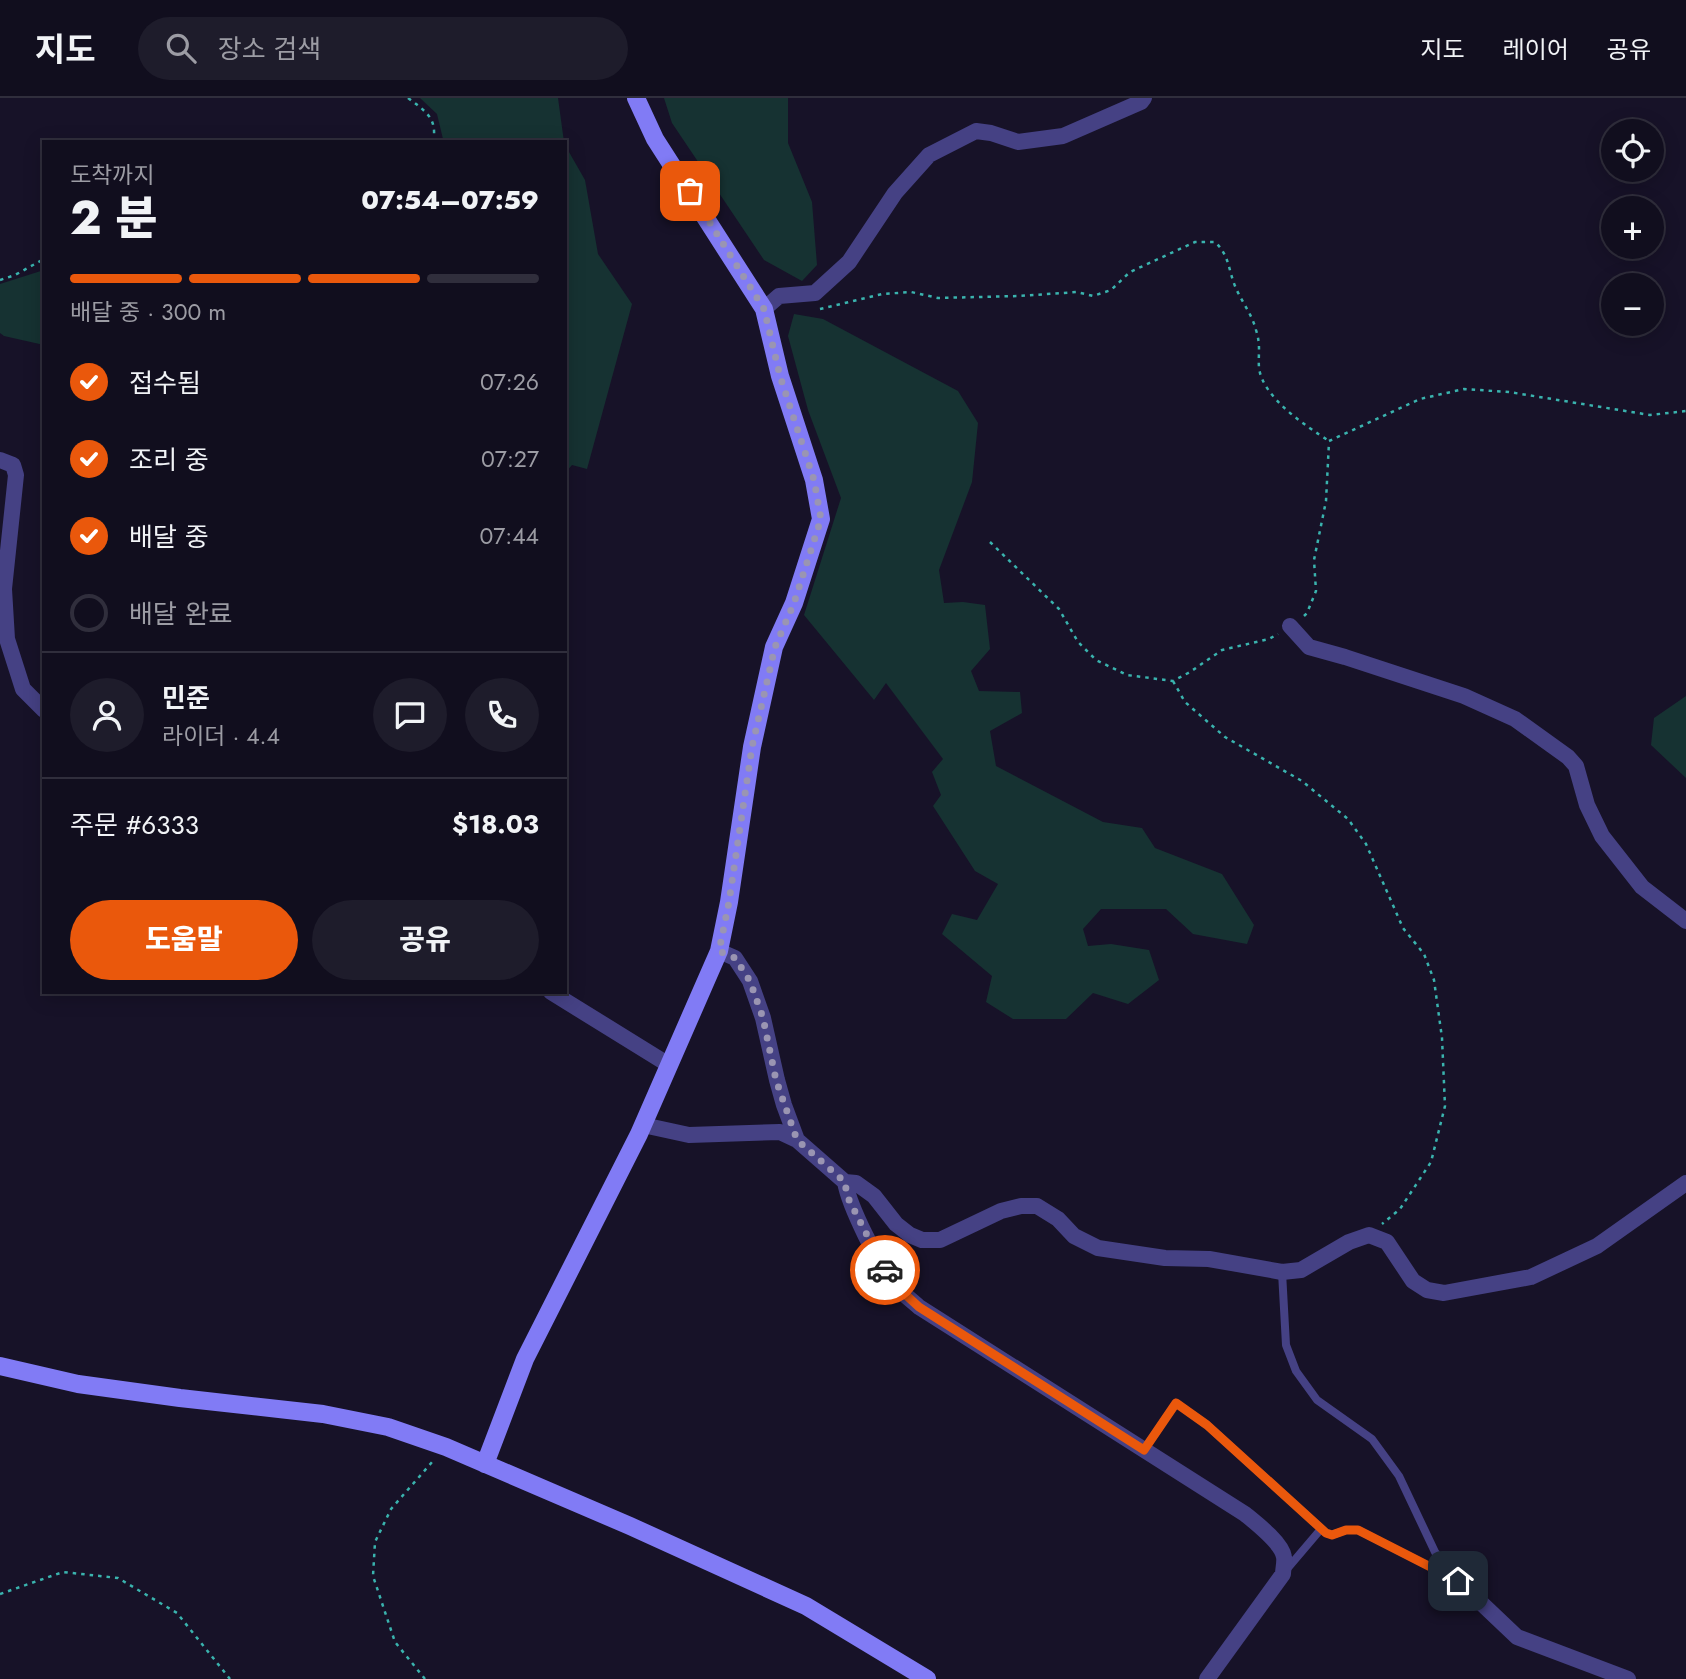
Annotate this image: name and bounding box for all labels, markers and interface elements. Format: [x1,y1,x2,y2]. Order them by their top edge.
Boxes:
search box [138,17,628,80]
text: 지도 [35,26,96,73]
icon: search [162,29,200,67]
text: 장소 검색 [218,30,321,68]
text: 지도 [1420,32,1465,67]
text: 레이어 [1503,32,1569,67]
text: 공유 [1607,32,1651,67]
map controls [1601,119,1664,336]
button: locate [1601,119,1664,182]
text: 도착까지 [70,158,155,192]
pin [660,161,720,221]
icon: bag [671,172,709,210]
text: 07:54–07:59 [361,181,539,219]
text: 2 분 [70,185,158,251]
button: + [1601,196,1664,259]
button: − [1601,273,1664,336]
text: 배달 중 · 300 m [70,295,226,329]
icon: check [70,363,108,401]
text: 접수됨 [129,364,201,402]
text: 07:26 [480,365,539,399]
icon: check [70,440,108,478]
text: 조리 중 [129,441,209,479]
text: 07:27 [481,442,539,476]
icon: check [70,517,108,555]
text: 배달 중 [129,518,209,556]
text: 07:44 [479,519,539,553]
text: 배달 완료 [129,595,232,633]
button: person [70,678,144,752]
button: chat [373,678,447,752]
button: phone [465,678,539,752]
text: 민준 [162,679,210,717]
text: 라이더 · 4.4 [162,719,280,753]
text: $18.03 [452,805,539,843]
text: 주문 #6333 [70,806,199,844]
button: 도움말 [70,900,298,980]
button: 공유 [312,900,539,980]
courier [850,1235,920,1305]
icon: car [866,1251,904,1289]
pin [1428,1551,1488,1611]
icon: home [1439,1562,1477,1600]

